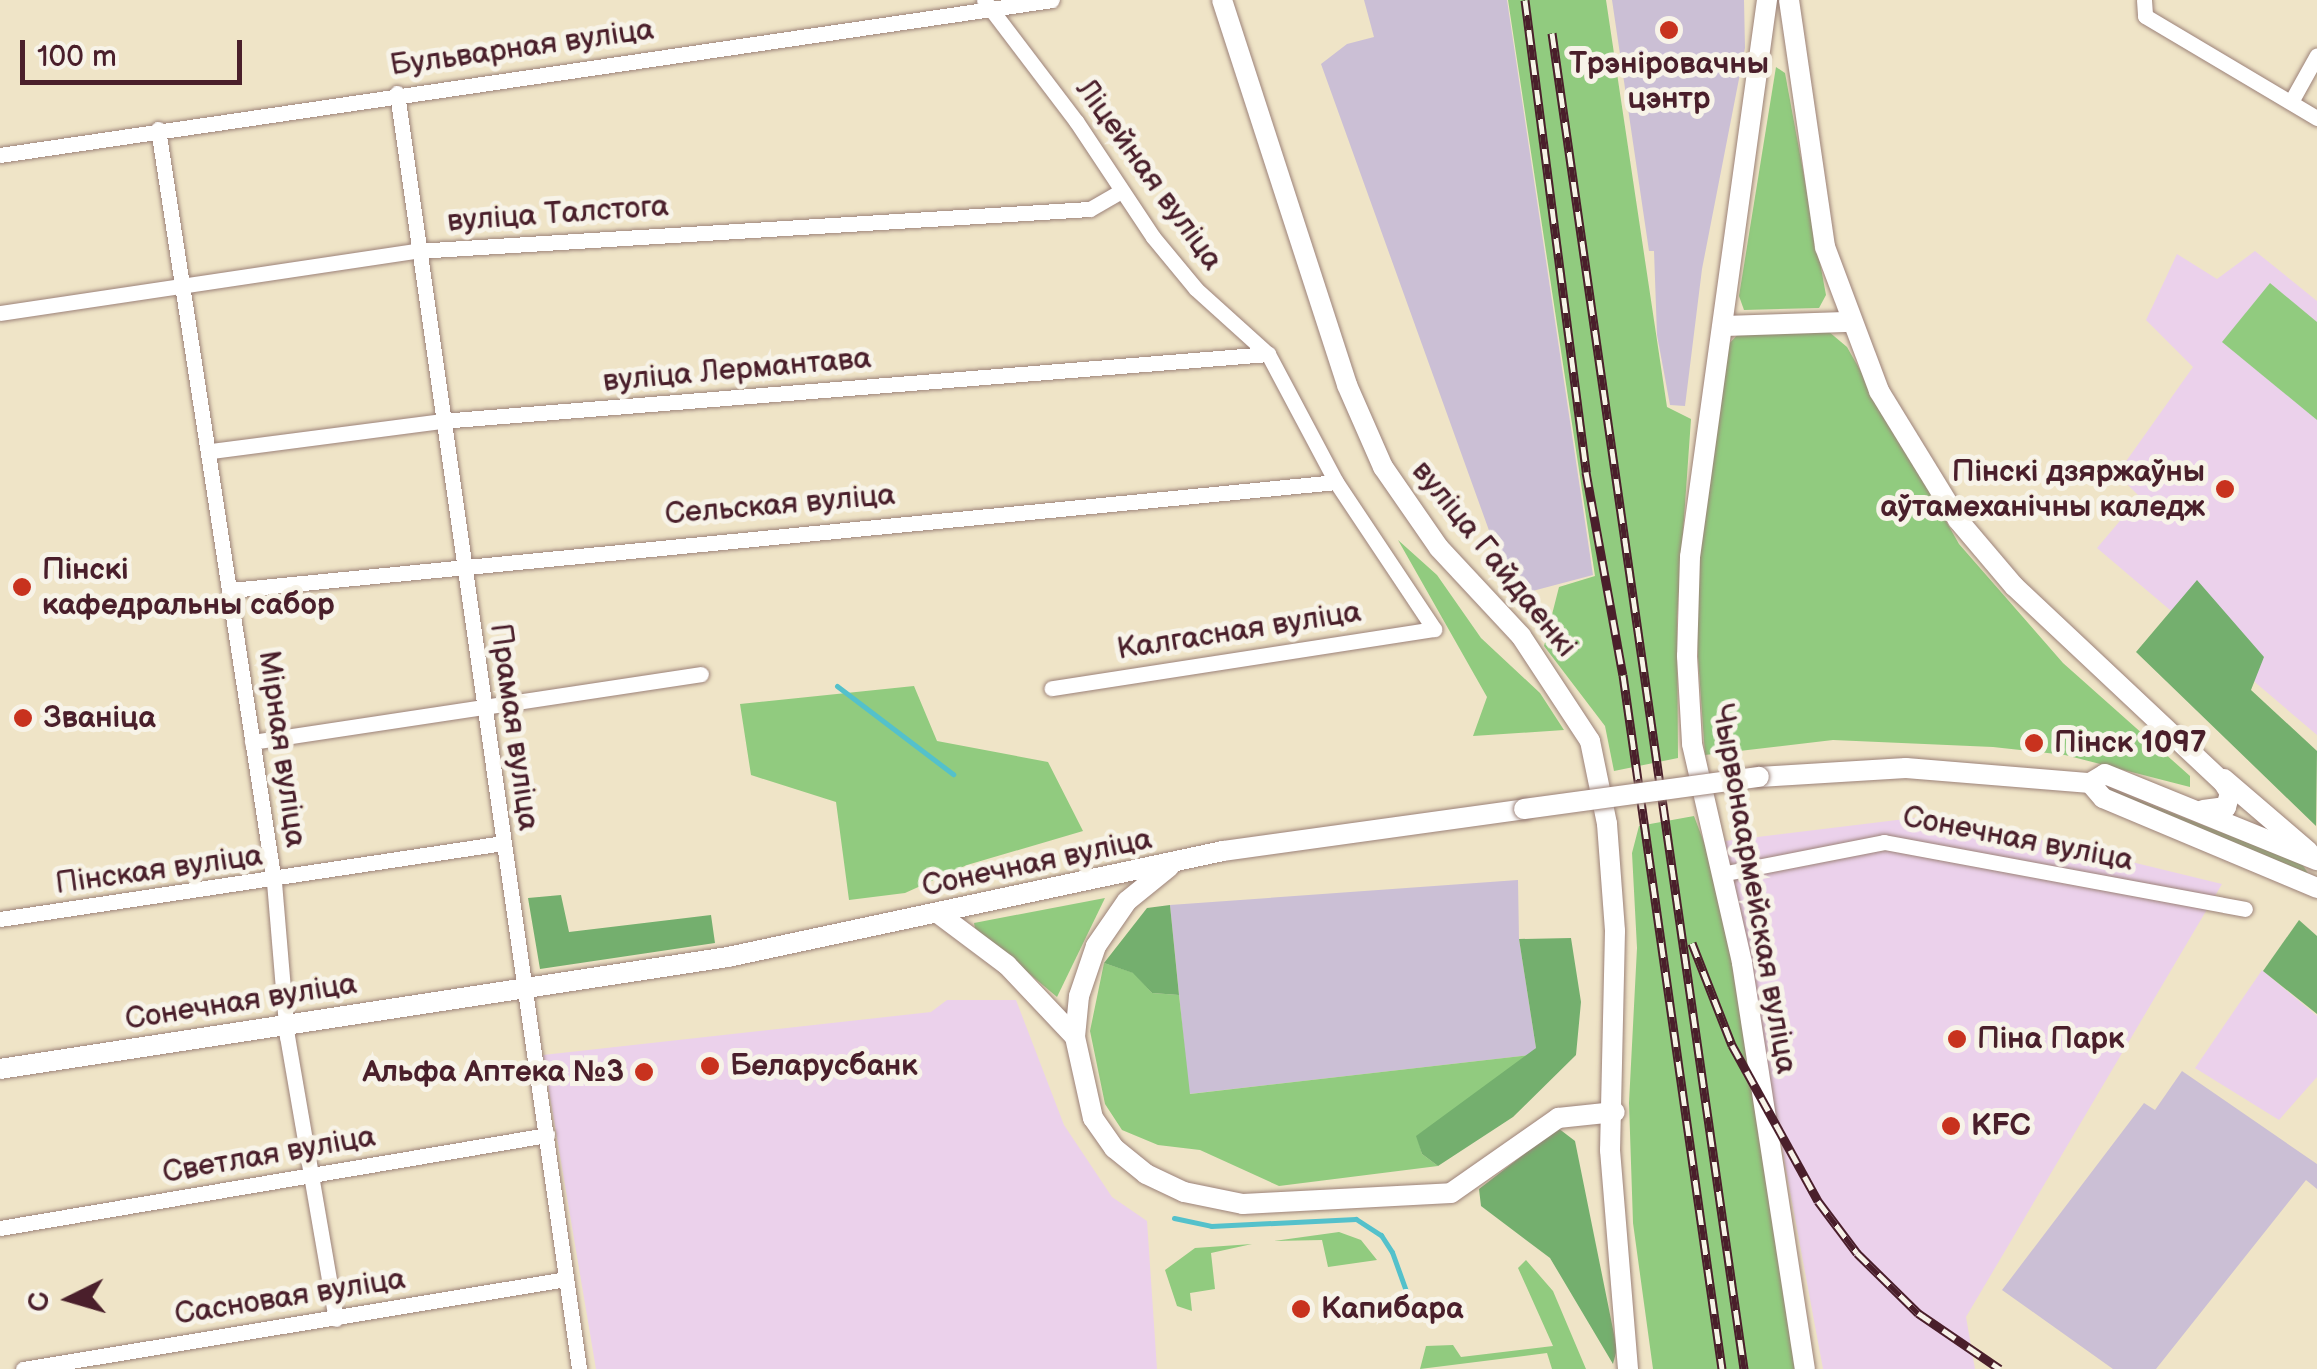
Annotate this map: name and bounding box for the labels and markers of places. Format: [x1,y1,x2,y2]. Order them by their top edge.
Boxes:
marker: Трэніровачны цэнтр [1658,19,1680,41]
place label: Трэніровачны цэнтр [1569,46,1769,116]
place label: Пінскі дзяржаўны аўтамеханічны каледж [1880,454,2205,524]
marker: Пінскі дзяржаўны аўтамеханічны каледж [2214,478,2236,500]
place label: Пінскі кафедральны сабор [42,552,335,622]
marker: Пінскі кафедральны сабор [11,576,33,598]
place label: Званіца [43,700,156,736]
marker: Званіца [12,707,34,729]
place label: Пінск 1097 [2054,725,2207,761]
marker: Пінск 1097 [2023,732,2045,754]
place label: Піна Парк [1977,1021,2124,1057]
marker: Піна Парк [1946,1028,1968,1050]
place label: Беларусбанк [730,1048,918,1084]
place label: Альфа Аптека №3 [362,1054,624,1090]
marker: Беларусбанк [699,1055,721,1077]
marker: Альфа Аптека №3 [633,1061,655,1083]
place label: KFC [1971,1108,2031,1144]
marker: KFC [1940,1115,1962,1137]
place label: Капибара [1321,1291,1463,1327]
marker: Капибара [1290,1298,1312,1320]

